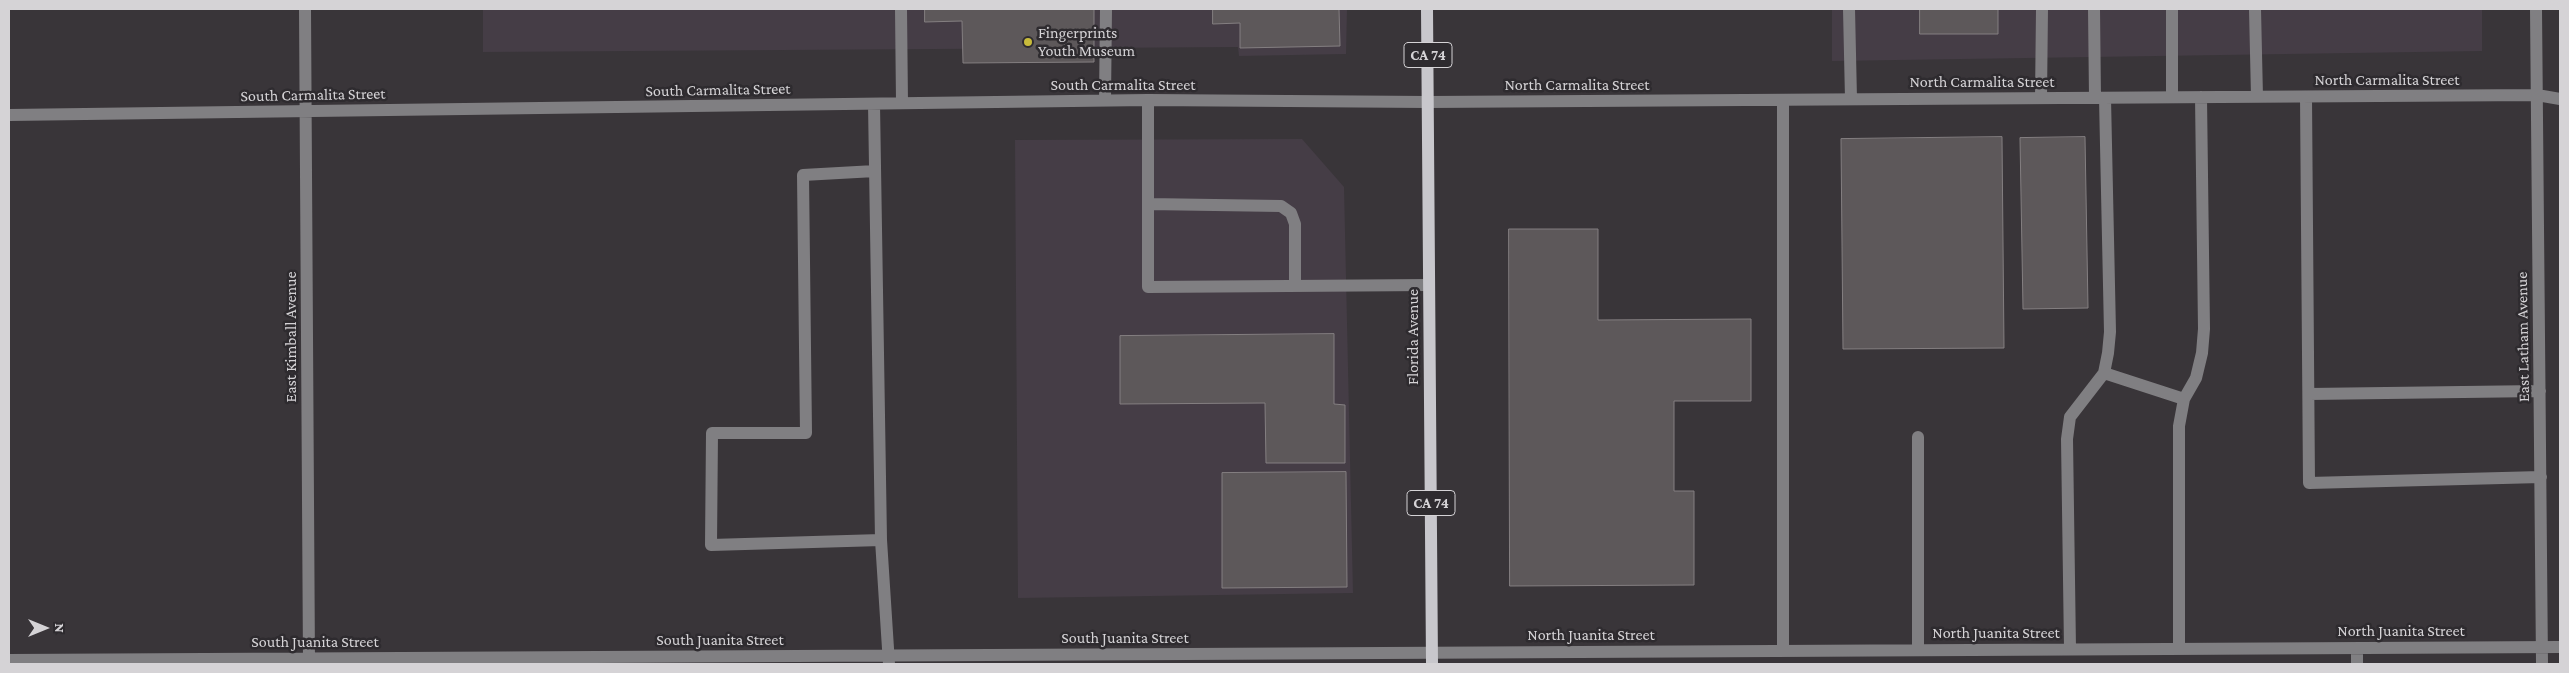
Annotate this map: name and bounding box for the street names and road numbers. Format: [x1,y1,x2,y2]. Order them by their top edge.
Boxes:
road number: CA 74 [1404,42,1452,68]
street label: North Carmalita Street [2314,70,2460,90]
street label: North Carmalita Street [1909,72,2055,92]
street label: South Carmalita Street [1050,75,1196,95]
street label: North Carmalita Street [1504,75,1650,95]
street label: South Carmalita Street [645,79,791,101]
street label: South Carmalita Street [240,84,386,106]
street label: East Kimball Avenue [281,271,301,403]
street label: East Latham Avenue [2512,272,2534,402]
street label: Florida Avenue [1403,289,1423,385]
road number: CA 74 [1407,490,1455,516]
street label: North Juanita Street [2337,621,2465,641]
street label: North Juanita Street [1932,623,2060,643]
street label: North Juanita Street [1527,625,1655,645]
street label: South Juanita Street [1061,628,1189,648]
street label: South Juanita Street [656,630,784,650]
street label: South Juanita Street [251,632,379,652]

